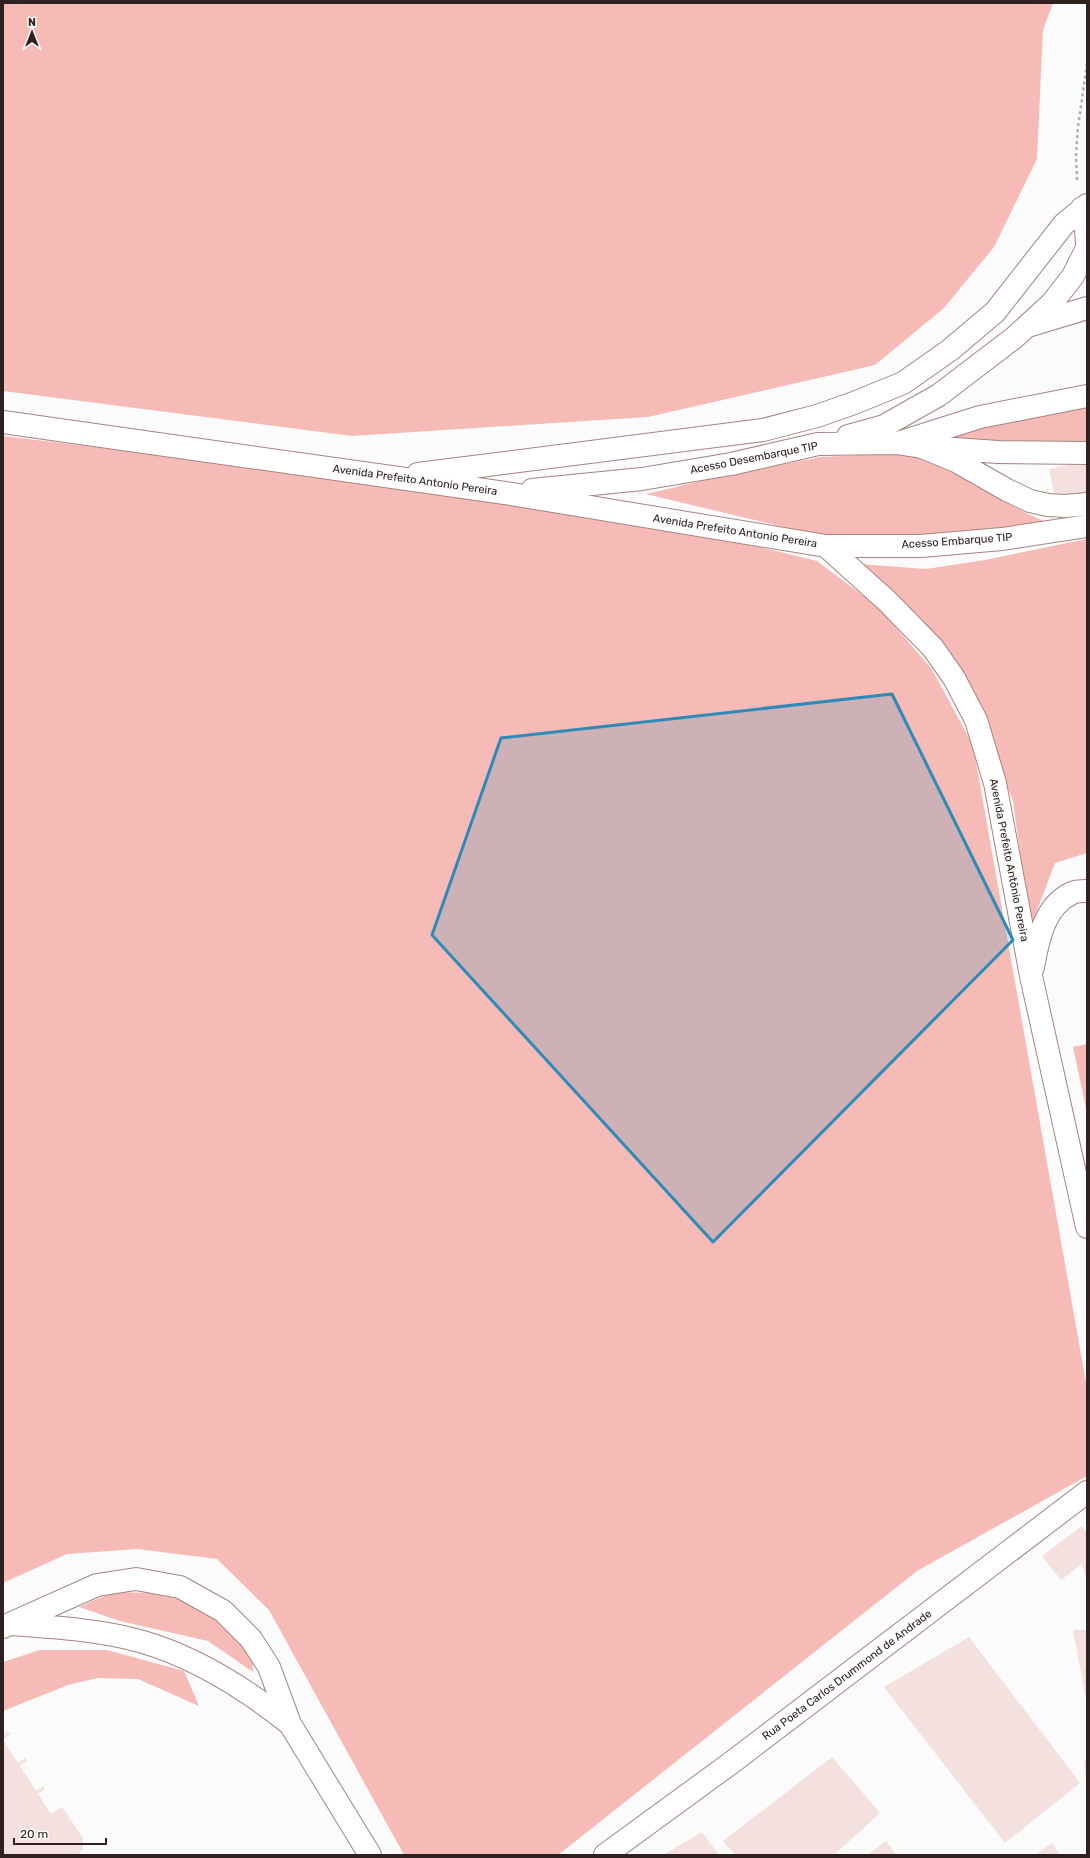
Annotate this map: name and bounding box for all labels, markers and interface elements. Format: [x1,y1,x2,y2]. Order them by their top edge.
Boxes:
north arrow [12,12,52,52]
text: N [28,16,36,29]
street label: Acesso Desembarque TIP [689,439,819,477]
street label: Avenida Prefeito Antonio Pereira [332,462,498,498]
street label: Avenida Prefeito Antonio Pereira [652,512,818,550]
street label: Acesso Embarque TIP [901,531,1013,551]
street label: Avenida Prefeito Antônio Pereira [987,777,1031,943]
street label: Rua Poeta Carlos Drummond de Andrade [760,1607,934,1743]
scale bar [14,1820,106,1846]
text: 20 m [20,1827,48,1841]

